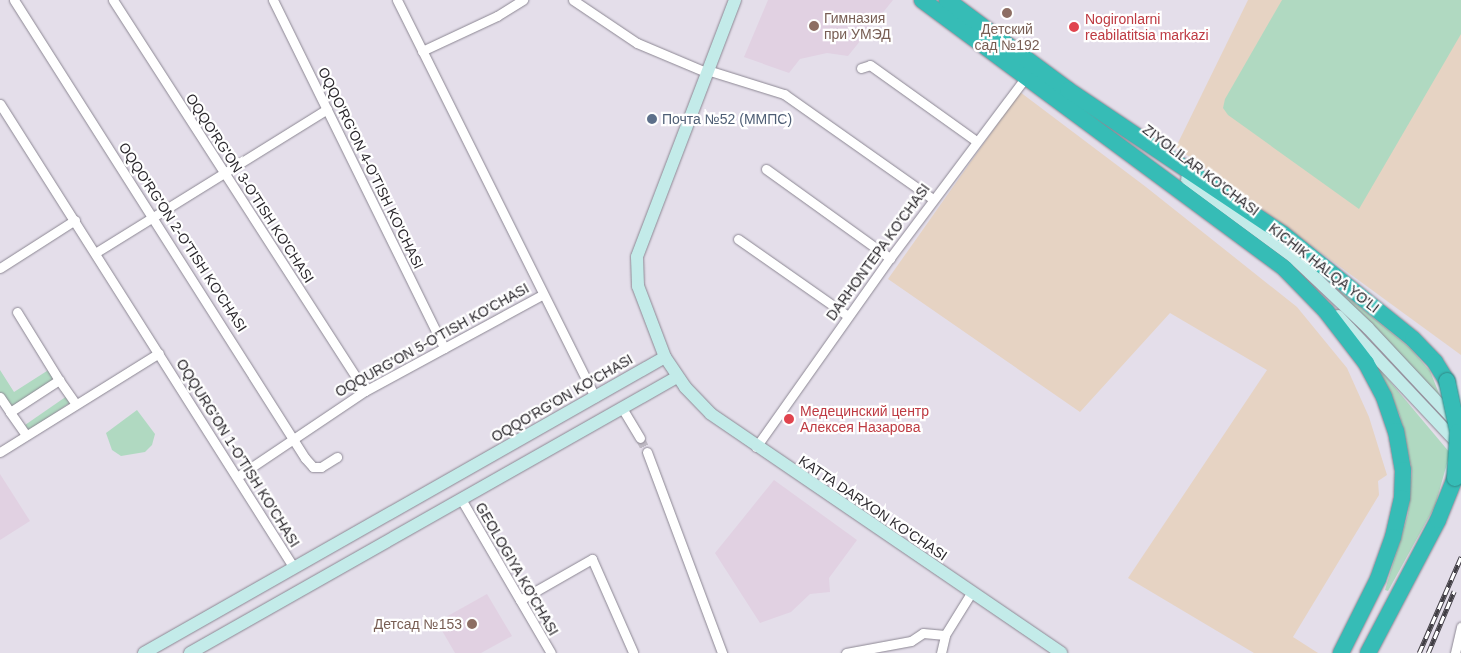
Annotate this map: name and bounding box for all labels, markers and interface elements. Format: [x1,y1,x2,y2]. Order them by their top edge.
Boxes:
marker: Детский сад №192 [1001,7,1013,19]
place label: Гимназия при УМЭД [824,10,891,42]
place label: Nogironlarni reabilatitsia markazi [1085,11,1209,44]
marker: Гимназия при УМЭД [808,20,820,32]
marker: Nogironlarni reabilatitsia markazi [1067,20,1081,34]
place label: Детский сад №192 [974,21,1040,54]
street label: OQQO'RG'ON 4-O'TISH KO'CHASI [315,64,427,272]
street label: OQQO'RG'ON 3-O'TISH KO'CHASI [182,90,318,286]
place label: Почта №52 (ММПС) [662,111,792,127]
marker: Почта №52 (ММПС) [646,113,658,125]
street label: ZIYOLILAR KO'CHASI [1140,121,1262,219]
street label: OQQO'RG'ON 2-O'TISH KO'CHASI [115,139,251,335]
street label: DARHONTEPA KO'CHASI [822,180,934,324]
street label: KICHIK HALQA YO'LI [1265,219,1383,317]
street label: OQQURG'ON 5-O'TISH KO'CHASI [332,280,532,400]
street label: OQQO'RG'ON KO'CHASI [488,351,636,445]
street label: OQQURG'ON 1-O'TISH KO'CHASI [173,356,303,550]
place label: Медецинский центр Алексея Назарова [800,403,929,436]
marker: Медецинский центр Алексея Назарова [782,412,796,426]
street label: KATTA DARXON KO'CHASI [795,452,951,564]
street label: GEOLOGIYA KO'CHASI [472,499,562,639]
place label: Детсад №153 [374,616,462,632]
marker: Детсад №153 [466,618,478,630]

